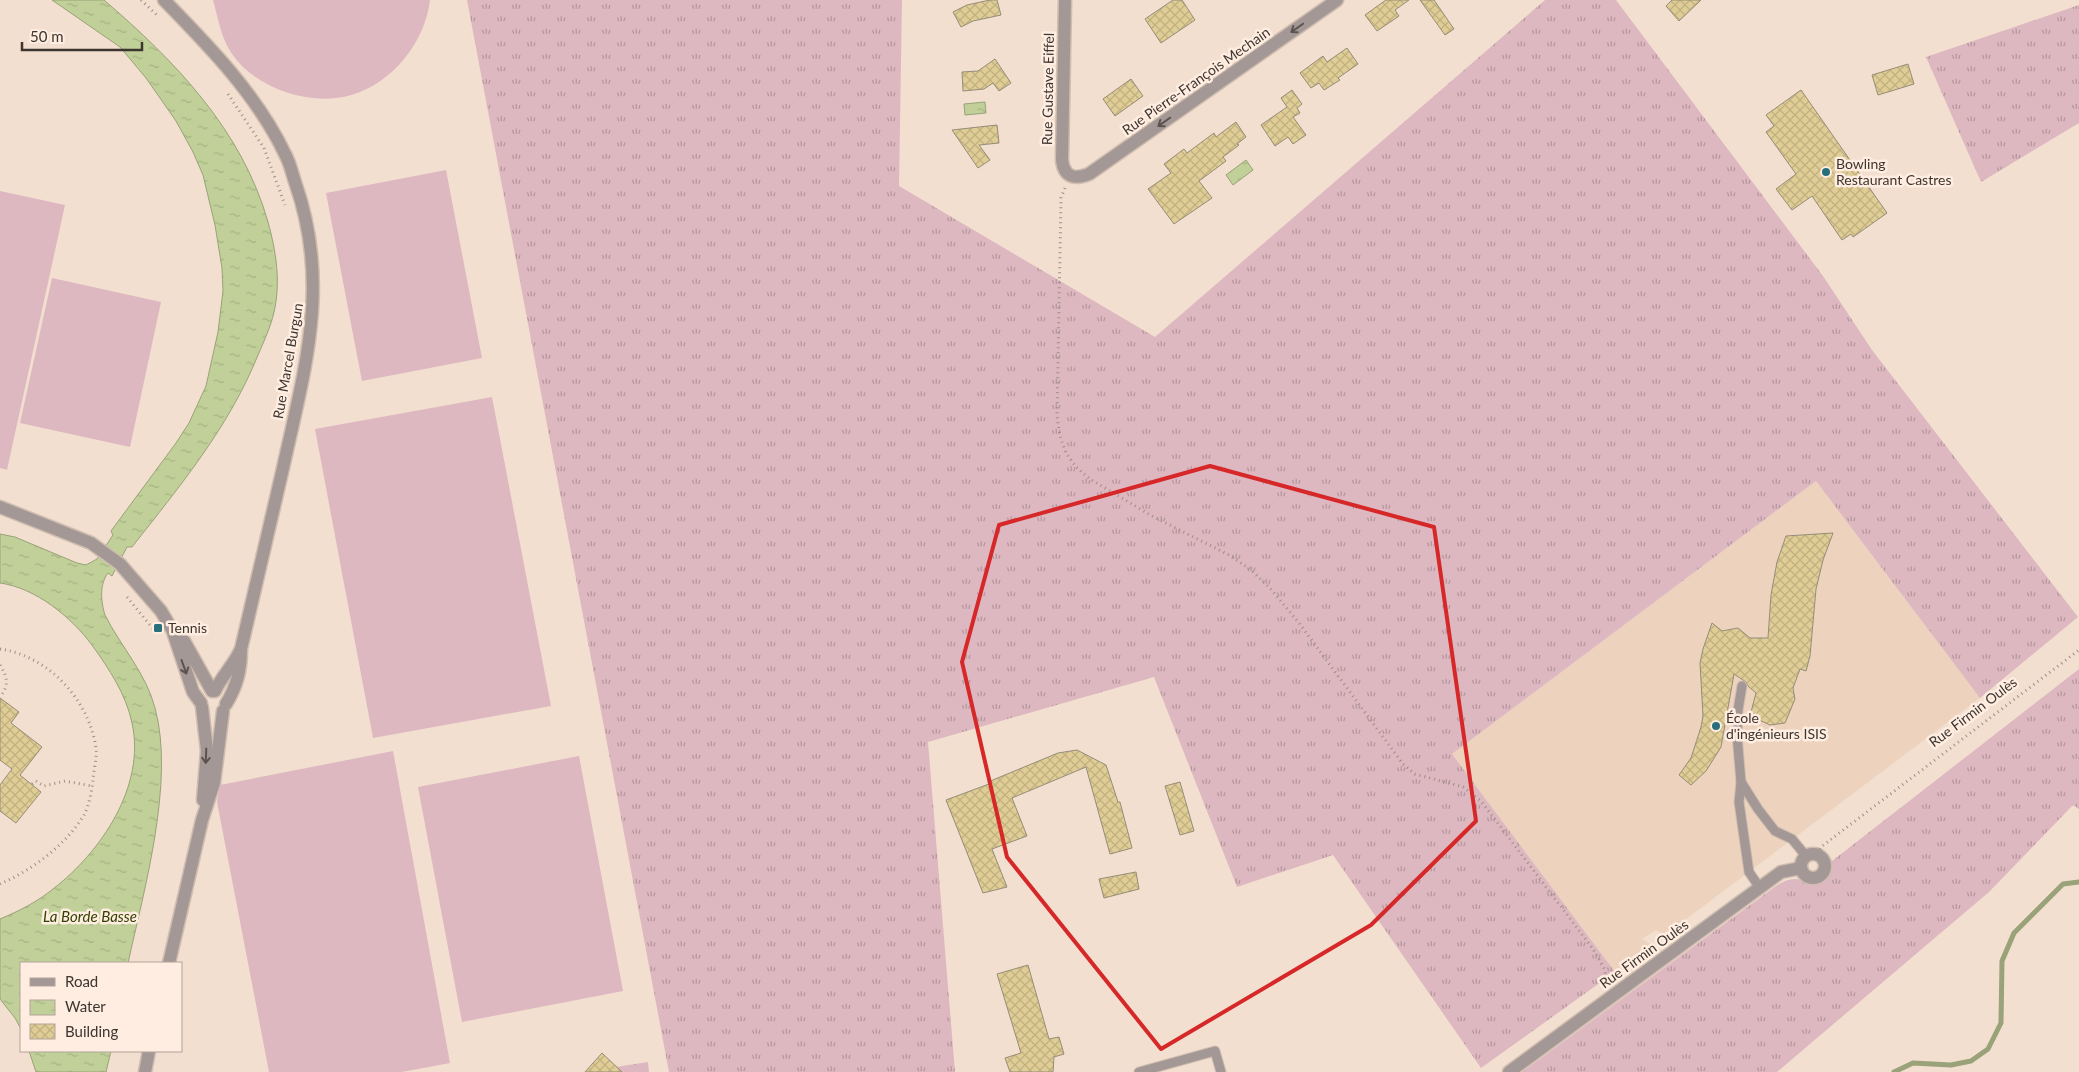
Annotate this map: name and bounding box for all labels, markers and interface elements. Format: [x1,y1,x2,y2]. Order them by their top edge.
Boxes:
scale bar [22,20,142,52]
street label: Rue Pierre-François Mechain [1119,23,1273,138]
one-way arrow [1290,23,1304,33]
text: 50 m [30,27,64,45]
street label: Rue Gustave Eiffel [1038,33,1057,145]
one-way arrow [1158,116,1171,127]
place label: Bowling Restaurant Castres [1836,155,1951,188]
marker: Bowling Restaurant Castres [1820,166,1832,178]
street label: Rue Marcel Burgun [269,302,306,420]
place label: Tennis [168,619,207,636]
marker: Tennis [152,622,164,634]
one-way arrow [180,658,189,674]
street label: Rue Firmin Oulès [1925,673,2020,750]
place label: École d'ingénieurs ISIS [1726,709,1827,742]
marker: École d'ingénieurs ISIS [1710,720,1722,732]
one-way arrow [201,747,211,763]
water label: La Borde Basse [43,907,137,925]
street label: Rue Firmin Oulès [1596,916,1691,991]
legend [20,962,182,1052]
text: Road [65,972,98,990]
text: Water [65,997,106,1015]
text: Building [65,1022,118,1040]

